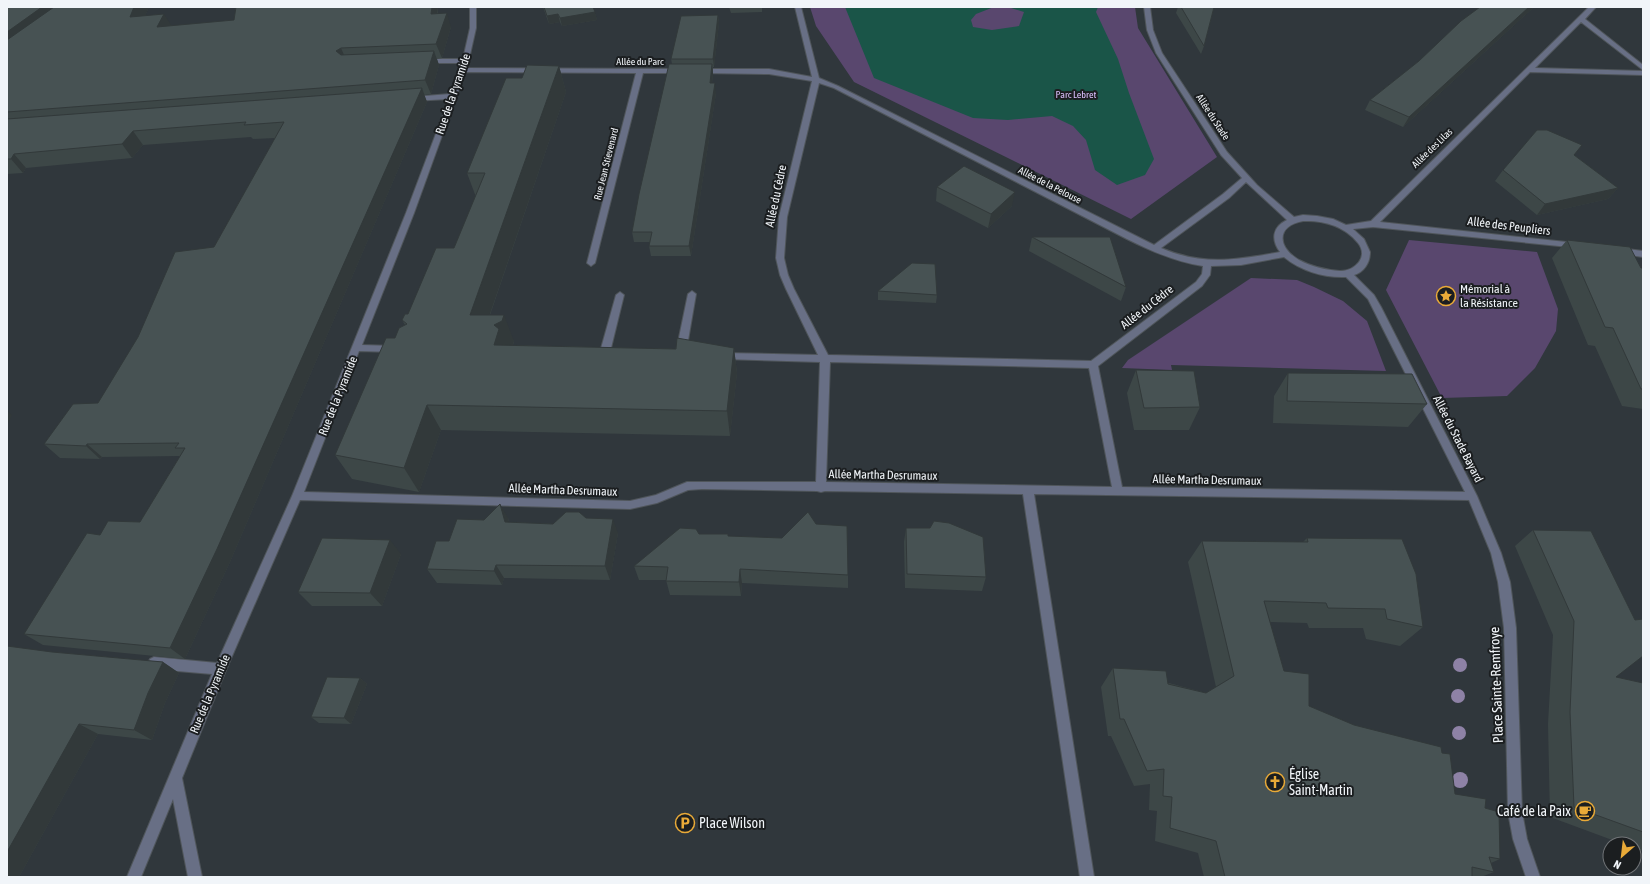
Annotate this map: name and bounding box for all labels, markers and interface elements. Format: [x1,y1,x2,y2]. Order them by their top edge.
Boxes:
street label: Rue de la Pyramide [433,52,473,136]
street label: Allée du Parc [616,56,664,67]
park label: Parc Lebret [1056,89,1097,100]
street label: Allée du Stade [1194,92,1232,142]
street label: Allée des Lilas [1410,126,1455,170]
street label: Rue Jean Stievenard [592,127,620,201]
street label: Allée du Cèdre [763,164,789,228]
street label: Allée de la Pelouse [1017,164,1084,206]
street label: Allée des Peupliers [1467,214,1551,238]
street label: Allée du Cèdre [1118,282,1176,332]
place label: Mémorial à la Résistance [1460,282,1518,310]
place icon: Mémorial à la Résistance [1435,285,1457,307]
street label: Rue de la Pyramide [316,354,360,438]
street label: Allée du Stade Bayard [1430,393,1486,485]
street label: Allée Martha Desrumaux [829,467,938,483]
street label: Allée Martha Desrumaux [1153,472,1262,488]
street label: Allée Martha Desrumaux [508,481,618,499]
street label: Place Sainte-Remfroye [1486,626,1506,744]
street label: Rue de la Pyramide [187,652,233,736]
place label: Église Saint-Martin [1289,766,1353,798]
church icon: Église Saint-Martin [1264,771,1286,793]
cafe icon: Café de la Paix [1574,800,1596,822]
place label: Café de la Paix [1497,803,1571,819]
parking icon: Place Wilson [674,812,696,834]
place label: Place Wilson [699,815,765,831]
north arrow [1602,836,1642,876]
text: N [1612,858,1623,872]

